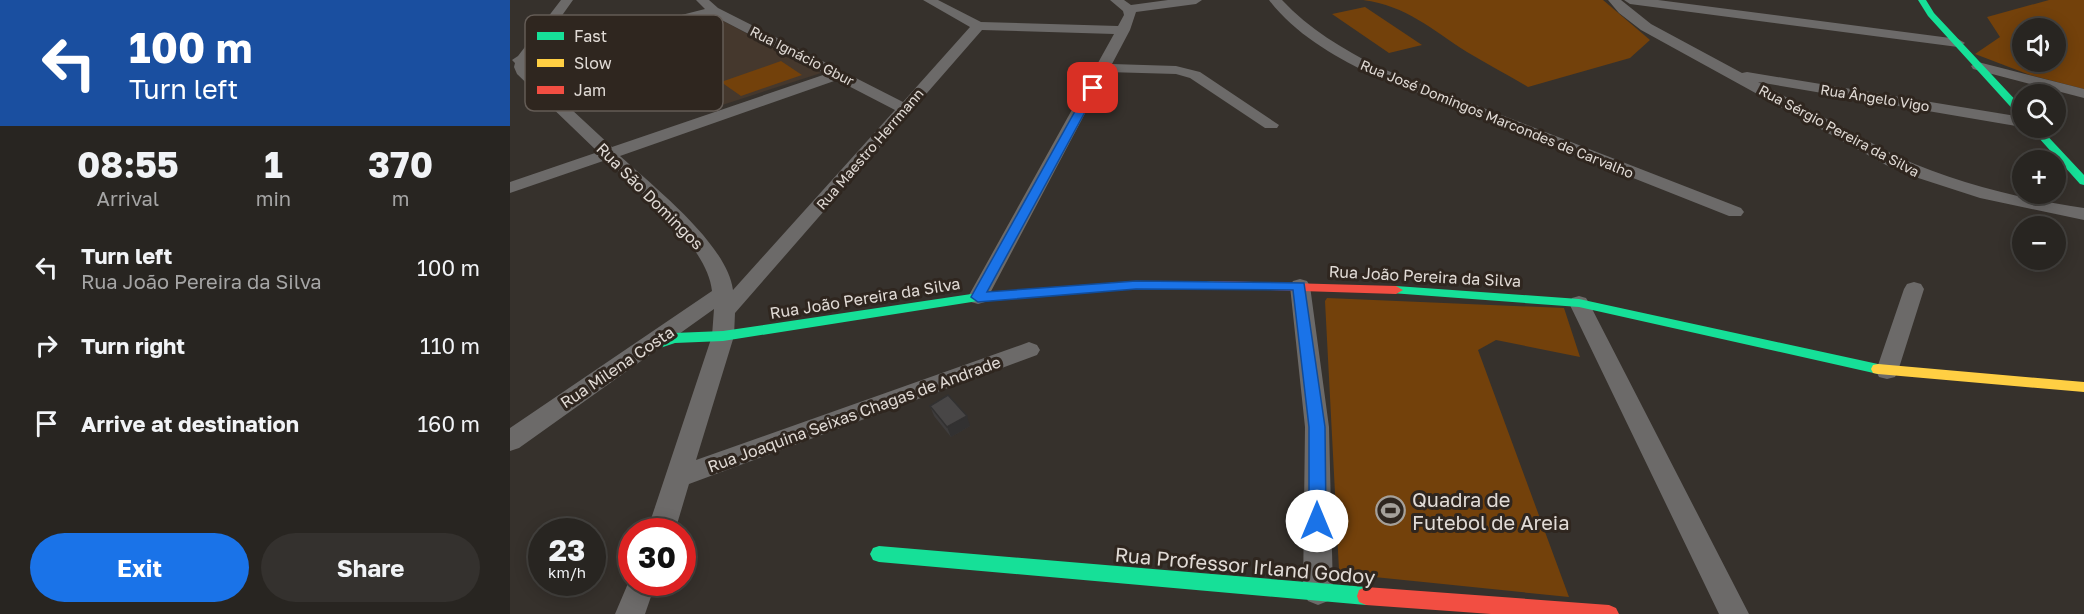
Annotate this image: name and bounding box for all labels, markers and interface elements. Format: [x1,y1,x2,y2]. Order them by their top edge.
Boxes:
legend [525,15,723,111]
map controls [2012,18,2066,270]
button: sound [2012,18,2066,72]
text: 100 m [129,22,252,72]
street label: Rua Ignácio Gbur [747,22,858,89]
icon: left [30,24,108,102]
text: Fast [574,26,607,46]
text: Slow [574,53,612,73]
street label: Rua José Domingos Marcondes de Carvalho [1358,56,1636,181]
pin [1067,62,1118,113]
icon: arrive [1076,71,1109,104]
text: Turn left [129,73,238,105]
text: Jam [574,80,606,100]
street label: Rua Ângelo Vigo [1819,80,1931,115]
street label: Rua Sérgio Pereira da Silva [1756,81,1922,180]
button: search [2012,84,2066,138]
street label: Rua Maestro Herrmann [812,85,927,213]
street label: Rua São Domingos [592,138,708,254]
text: 08:55 [77,143,179,186]
text: 1 [264,143,283,186]
text: 370 [368,143,433,186]
button: + [2012,150,2066,204]
text: Arrival [97,186,159,210]
text: min [256,186,291,210]
text: m [392,186,409,210]
button: − [2012,216,2066,270]
text: Turn left [81,242,172,269]
icon: left [30,251,63,284]
text: 100 m [417,254,480,281]
street label: Rua João Pereira da Silva [1328,261,1522,291]
text: Rua João Pereira da Silva [81,269,322,293]
street label: Rua João Pereira da Silva [768,273,962,323]
street label: Rua Milena Costa [556,322,678,412]
icon: right [30,329,63,362]
text: Turn right [81,332,185,359]
text: 110 m [420,332,480,359]
street label: Rua Joaquina Seixas Chagas de Andrade [705,352,1003,476]
icon: arrive [30,407,63,440]
text: Arrive at destination [81,410,299,437]
text: 160 m [417,410,480,437]
place label: Quadra de Futebol de Areia [1412,487,1569,534]
position arrow [1285,489,1349,553]
sports icon: Quadra de Futebol de Areia [1375,495,1407,527]
speed limit sign: 30 [618,518,696,596]
text: 23 [549,532,585,568]
button: Exit [30,533,249,602]
button: Share [261,533,480,602]
street label: Rua Professor Irland Godoy [1114,542,1376,588]
text: km/h [548,563,586,581]

